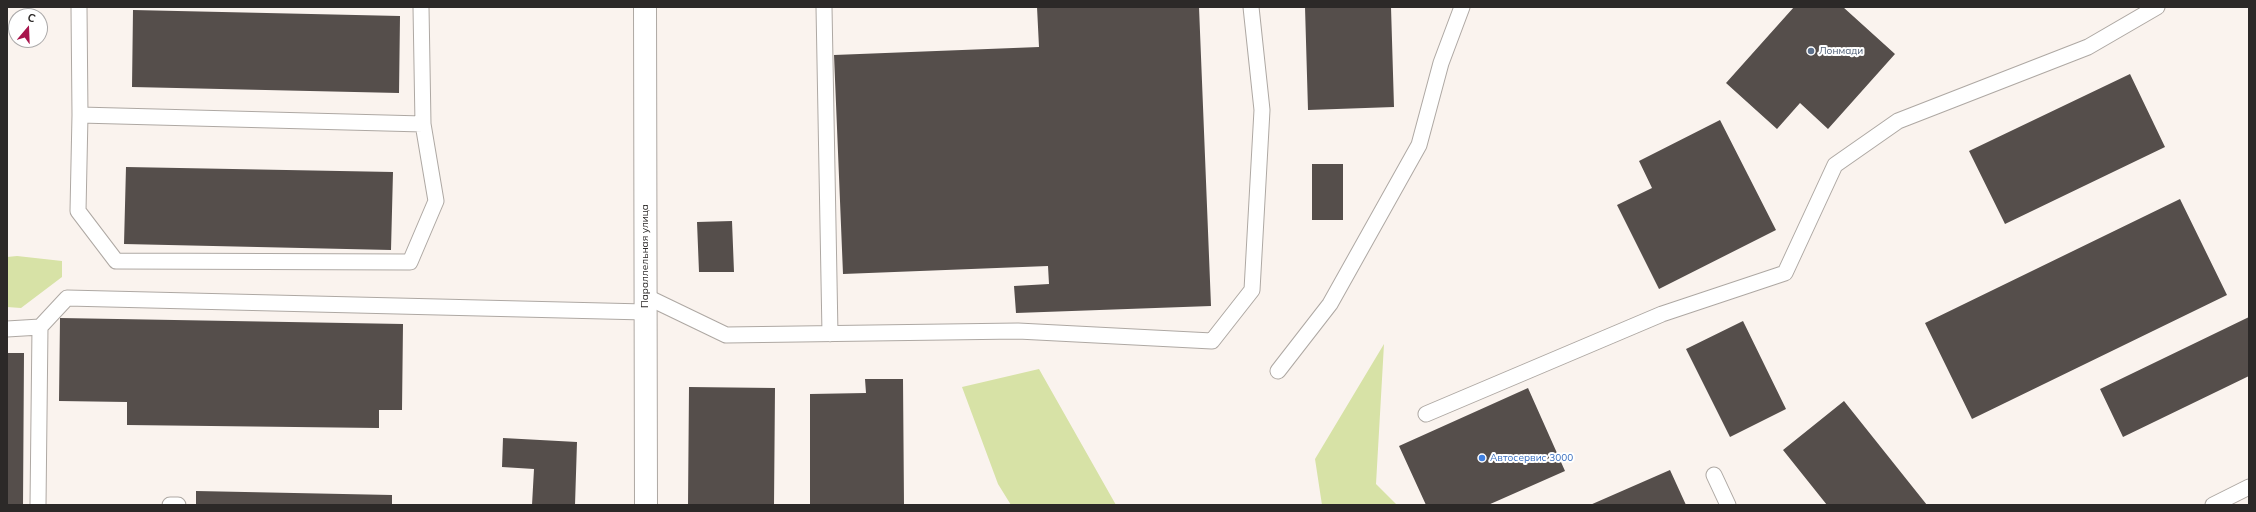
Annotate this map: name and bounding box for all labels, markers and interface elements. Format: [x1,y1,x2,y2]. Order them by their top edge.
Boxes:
north arrow [8,8,48,48]
text: С [26,10,37,25]
place label: Лонмади [1819,45,1863,57]
marker: Лонмади [1806,46,1816,56]
street label: Параллельная улица [639,204,651,308]
place label: Автосервис 3000 [1490,452,1573,464]
marker: Автосервис 3000 [1477,453,1487,463]

